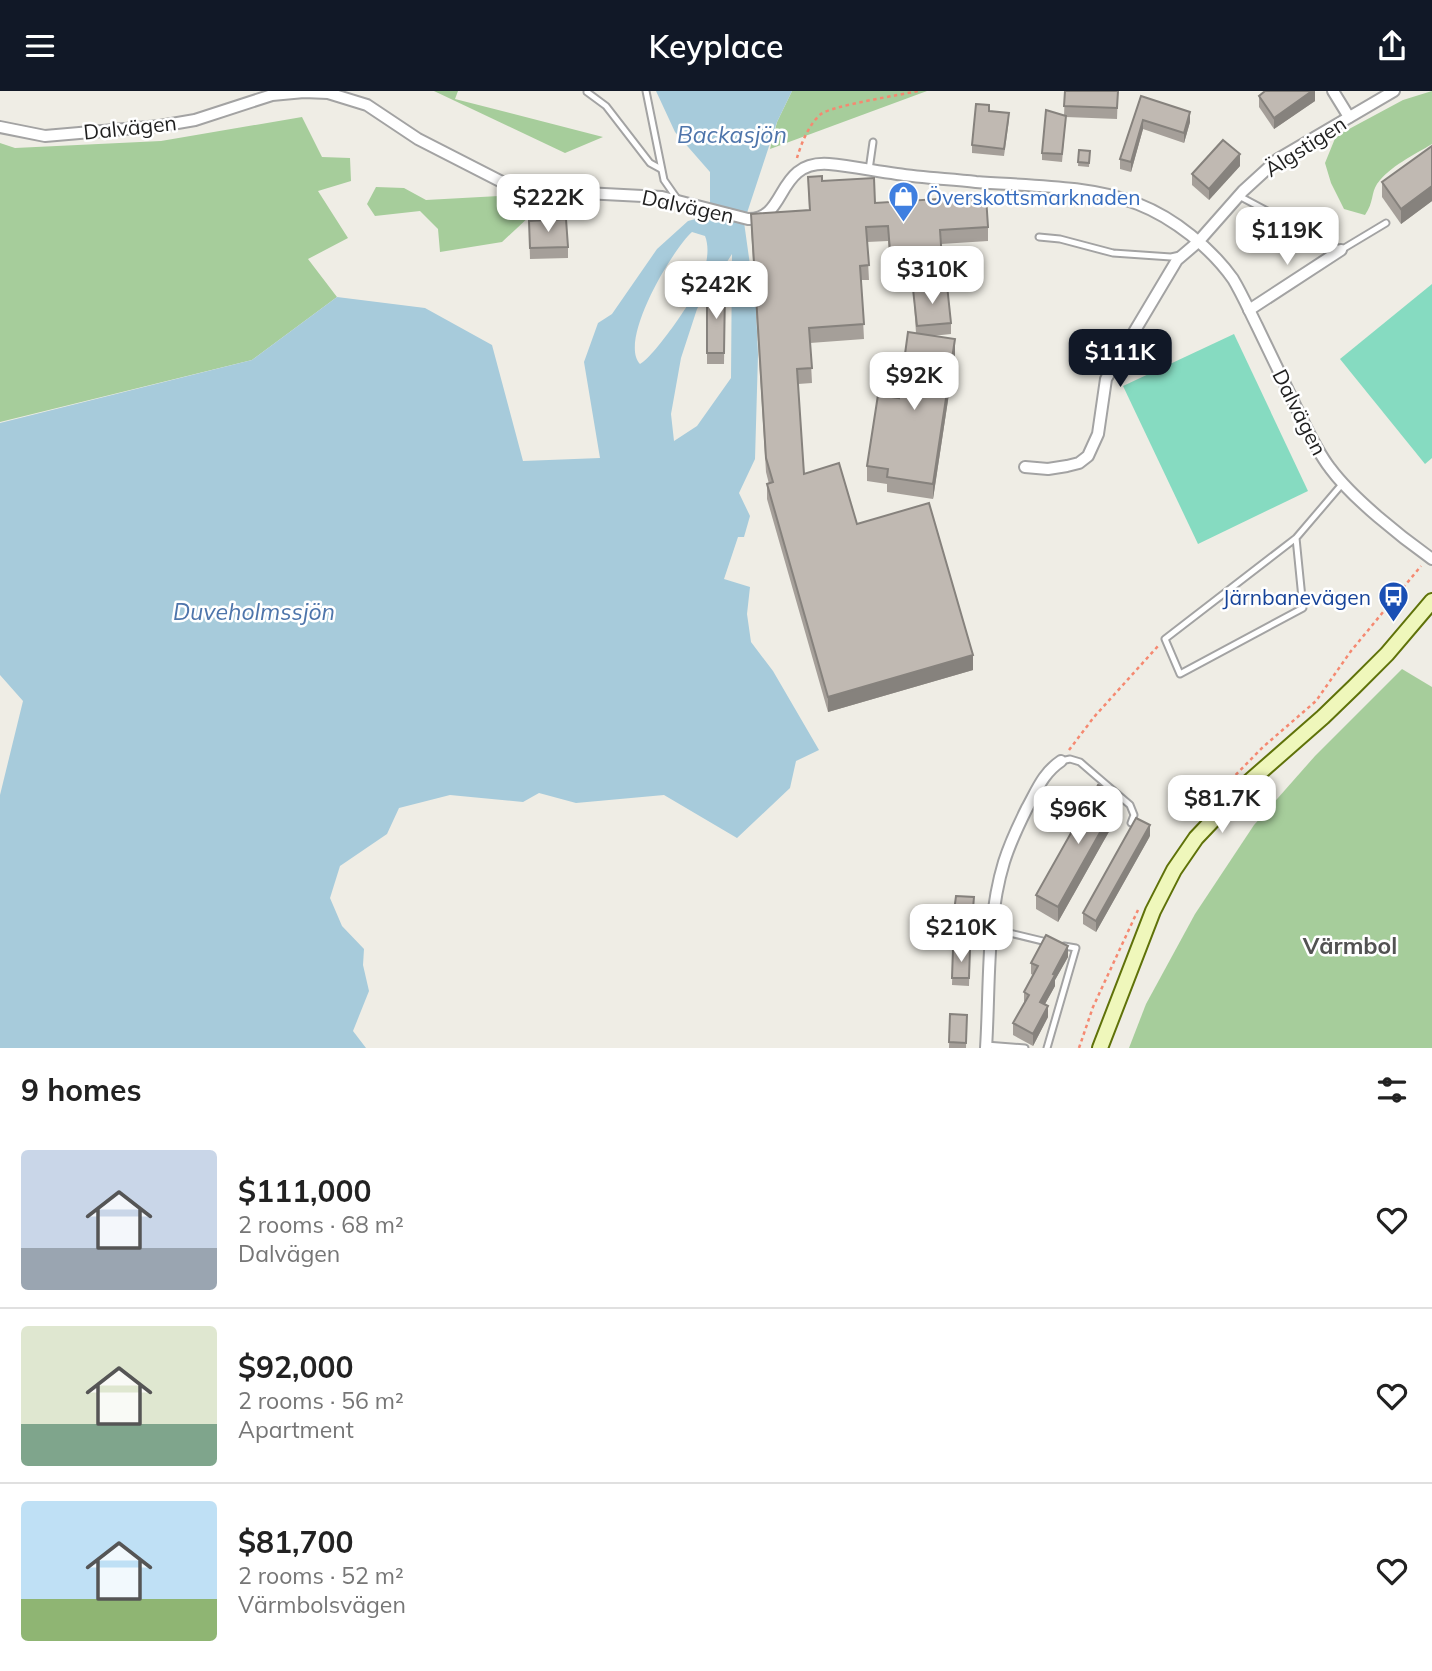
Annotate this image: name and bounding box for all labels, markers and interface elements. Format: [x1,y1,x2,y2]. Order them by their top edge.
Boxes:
text: Keyplace [649,26,783,66]
icon: menu [21,27,59,65]
icon: share [1373,27,1411,65]
street label: Dalvägen [82,109,178,145]
street label: Älgstigen [1259,110,1351,182]
water label: Backasjön [677,120,787,149]
pin: $222K [499,174,597,234]
shop icon: Överskottsmarknaden [886,180,920,224]
text: $222K [513,182,583,211]
street label: Dalvägen [640,184,736,228]
place label: Överskottsmarknaden [926,184,1141,210]
pin: $119K [1238,207,1336,267]
text: $119K [1252,215,1322,244]
pin: $310K [883,247,981,306]
text: $310K [897,254,967,283]
pin: $242K [667,261,765,321]
text: $242K [681,269,751,298]
pin: $111K [1071,329,1169,389]
text: $111K [1085,337,1155,366]
pin: $92K [873,353,955,412]
text: $92K [886,360,942,389]
street label: Dalvägen [1267,364,1333,460]
bus stop icon: Järnbanevägen [1377,580,1411,624]
place label: Järnbanevägen [1223,584,1371,610]
water label: Duveholmssjön [173,597,335,626]
pin: $81.7K [1165,775,1279,835]
text: $81.7K [1184,783,1260,812]
pin: $96K [1037,787,1119,846]
text: $96K [1050,794,1106,823]
pin: $210K [912,905,1010,964]
text: $210K [926,912,996,941]
district label: Värmbol [1302,931,1397,960]
text: 9 homes [21,1071,142,1109]
icon: filters [1373,1071,1411,1109]
text: $111,000 [238,1172,371,1210]
icon: home [77,1178,161,1262]
icon: heart [1373,1201,1411,1239]
text: 2 rooms · 68 m² [238,1210,404,1239]
text: Dalvägen [238,1239,340,1268]
text: $92,000 [238,1348,353,1386]
icon: home [77,1354,161,1438]
icon: heart [1373,1377,1411,1415]
text: 2 rooms · 56 m² [238,1386,404,1415]
text: Apartment [238,1415,354,1444]
text: $81,700 [238,1523,353,1561]
icon: home [77,1529,161,1613]
icon: heart [1373,1552,1411,1590]
text: 2 rooms · 52 m² [238,1561,404,1590]
text: Värmbolsvägen [238,1590,406,1619]

